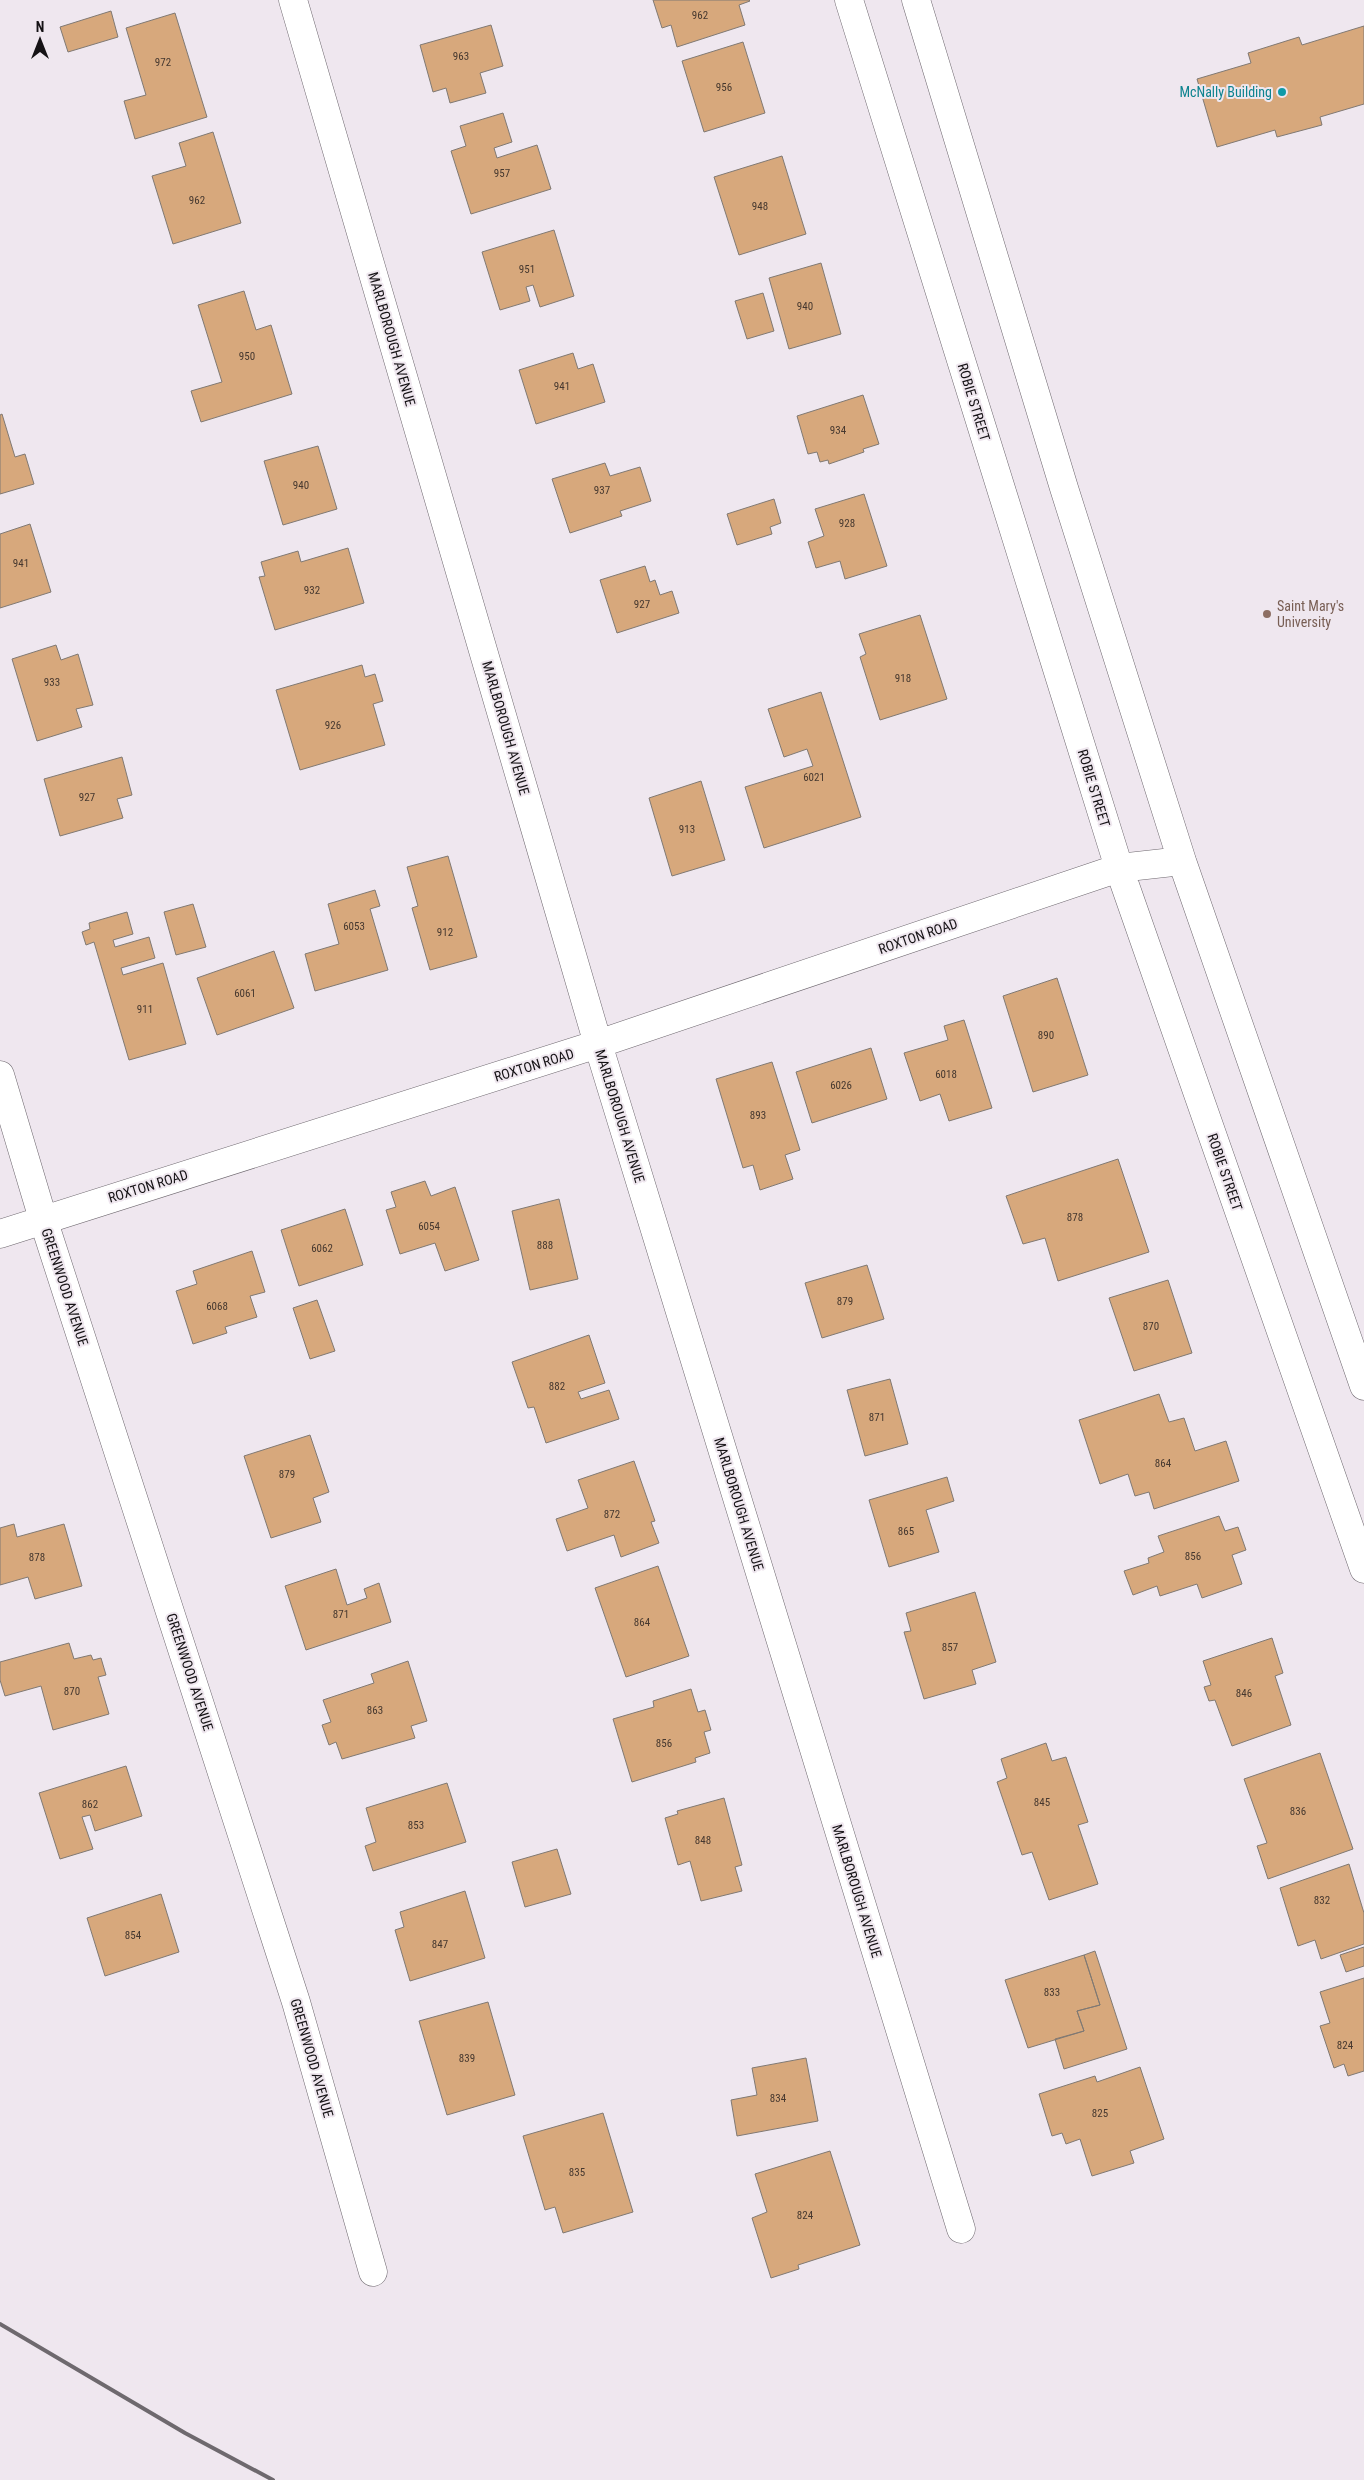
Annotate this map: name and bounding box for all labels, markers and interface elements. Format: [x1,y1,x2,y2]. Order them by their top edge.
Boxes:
house number: 962 [692,9,708,22]
north arrow [15,15,65,65]
text: N [36,19,44,35]
house number: 963 [453,50,469,63]
house number: 972 [155,56,171,69]
house number: 956 [716,81,732,94]
place label: McNally Building [1179,84,1272,100]
marker: McNally Building [1276,86,1288,98]
house number: 957 [494,167,510,180]
house number: 962 [189,194,205,207]
house number: 948 [752,200,768,213]
house number: 951 [519,263,535,276]
street label: MARLBOROUGH AVENUE [365,270,419,408]
house number: 940 [797,300,813,313]
house number: 950 [239,350,255,363]
street label: ROBIE STREET [955,361,993,443]
house number: 941 [554,380,570,393]
house number: 934 [830,424,847,437]
house number: 940 [293,479,309,492]
house number: 937 [594,484,610,497]
house number: 928 [839,517,855,530]
house number: 941 [13,557,29,570]
house number: 932 [304,584,320,597]
house number: 927 [634,598,650,611]
place label: Saint Mary's University [1277,598,1344,630]
marker: Saint Mary's University [1261,608,1273,620]
street label: MARLBOROUGH AVENUE [479,659,533,797]
house number: 918 [895,672,911,685]
house number: 933 [44,676,60,689]
house number: 926 [325,719,341,732]
street label: ROBIE STREET [1075,747,1113,829]
house number: 6021 [803,771,825,784]
house number: 927 [79,791,95,804]
house number: 913 [679,823,695,836]
street label: ROXTON ROAD [876,915,960,957]
house number: 6053 [343,920,365,933]
house number: 912 [437,926,453,939]
house number: 6061 [234,987,256,1000]
house number: 911 [137,1003,153,1016]
house number: 890 [1038,1029,1054,1042]
street label: ROXTON ROAD [492,1045,576,1085]
street label: MARLBOROUGH AVENUE [592,1047,648,1185]
house number: 6018 [935,1068,957,1081]
house number: 6026 [830,1079,852,1092]
house number: 893 [750,1109,766,1122]
street label: ROBIE STREET [1204,1131,1246,1213]
street label: ROXTON ROAD [106,1166,190,1206]
house number: 878 [1067,1211,1083,1224]
house number: 6054 [418,1220,440,1233]
street label: GREENWOOD AVENUE [38,1226,92,1348]
house number: 888 [537,1239,553,1252]
house number: 6062 [311,1242,333,1255]
house number: 879 [837,1295,853,1308]
house number: 6068 [206,1300,228,1313]
house number: 870 [1143,1320,1159,1333]
house number: 882 [549,1380,565,1393]
house number: 871 [869,1411,885,1424]
street label: MARLBOROUGH AVENUE [711,1435,767,1573]
house number: 864 [1155,1457,1172,1470]
house number: 879 [279,1468,295,1481]
house number: 872 [604,1508,620,1521]
house number: 865 [898,1525,914,1538]
house number: 856 [1185,1550,1201,1563]
house number: 878 [29,1551,45,1564]
house number: 871 [333,1608,349,1621]
street label: GREENWOOD AVENUE [163,1611,217,1733]
house number: 864 [634,1616,651,1629]
house number: 857 [942,1641,958,1654]
house number: 870 [64,1685,80,1698]
house number: 846 [1236,1687,1252,1700]
house number: 863 [367,1704,383,1717]
house number: 856 [656,1737,672,1750]
house number: 845 [1034,1796,1050,1809]
house number: 862 [82,1798,98,1811]
house number: 836 [1290,1805,1306,1818]
house number: 853 [408,1819,424,1832]
street label: MARLBOROUGH AVENUE [829,1822,885,1960]
house number: 848 [695,1834,711,1847]
house number: 832 [1314,1894,1330,1907]
house number: 854 [125,1929,142,1942]
house number: 847 [432,1938,448,1951]
house number: 833 [1044,1986,1060,1999]
street label: GREENWOOD AVENUE [287,1997,337,2119]
house number: 824 [1337,2039,1354,2052]
house number: 839 [459,2052,475,2065]
house number: 834 [770,2092,787,2105]
house number: 825 [1092,2107,1108,2120]
house number: 835 [569,2166,585,2179]
house number: 824 [797,2209,814,2222]

